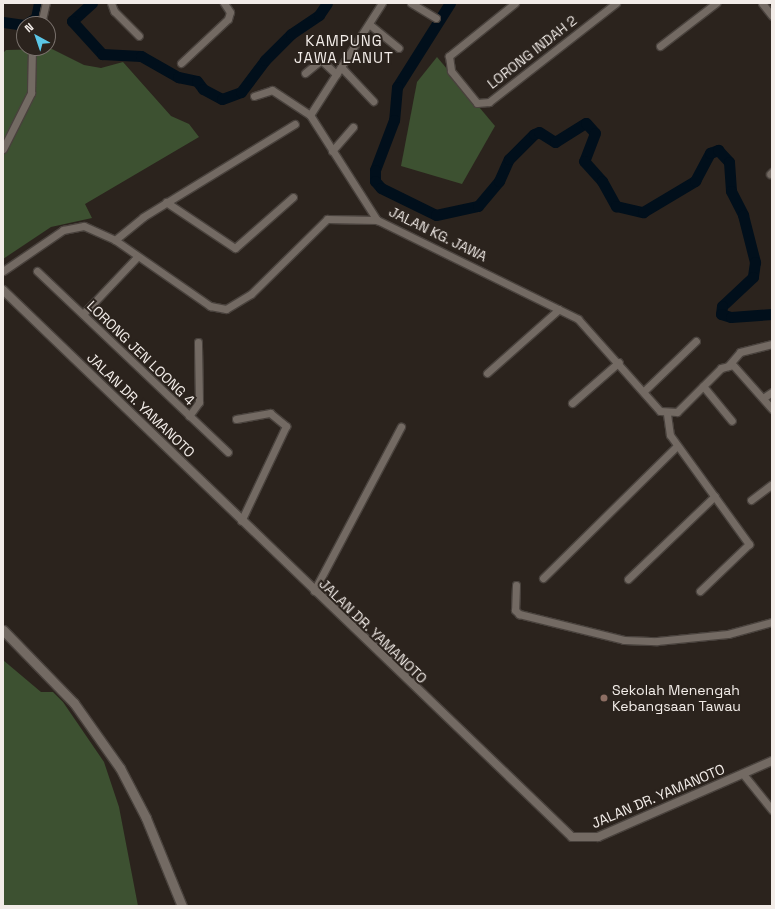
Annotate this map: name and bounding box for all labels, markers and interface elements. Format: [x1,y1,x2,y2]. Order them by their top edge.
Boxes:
street label: LORONG INDAH 2 [484,12,580,92]
north arrow [16,16,56,56]
text: N [22,20,36,35]
district label: KAMPUNG JAWA LANUT [294,31,394,66]
street label: JALAN KG. JAWA [386,203,490,265]
street label: LORONG JEN LOONG 4 [84,297,198,409]
street label: JALAN DR. YAMANOTO [83,349,199,461]
street label: JALAN DR. YAMANOTO [315,575,431,687]
place label: Sekolah Menengah Kebangsaan Tawau [612,682,741,714]
marker: Sekolah Menengah Kebangsaan Tawau [599,693,609,703]
street label: JALAN DR. YAMANOTO [588,760,728,832]

